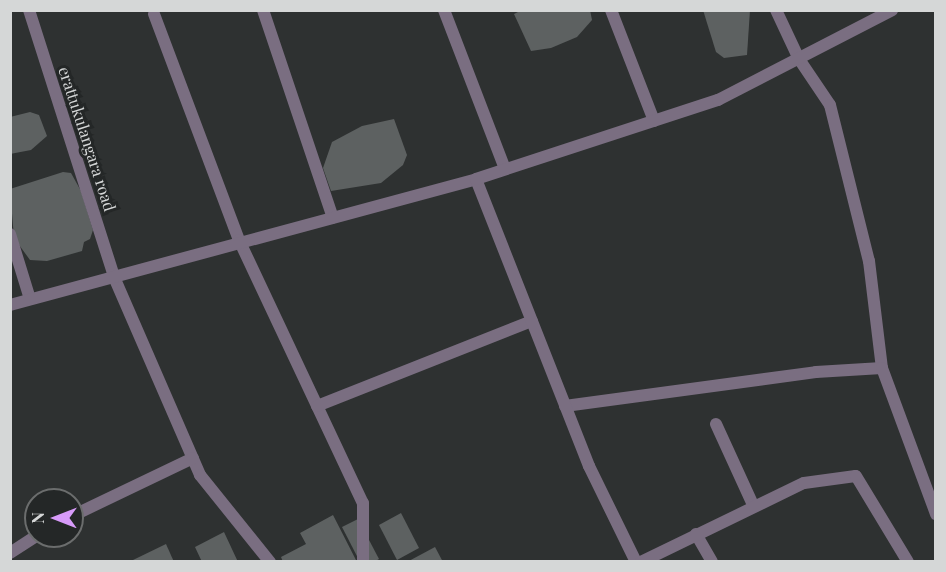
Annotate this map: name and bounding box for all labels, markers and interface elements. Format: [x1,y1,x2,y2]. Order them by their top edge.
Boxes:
street label: erattukulangara road [54,64,120,214]
north arrow [24,488,84,548]
text: N [27,512,48,524]

